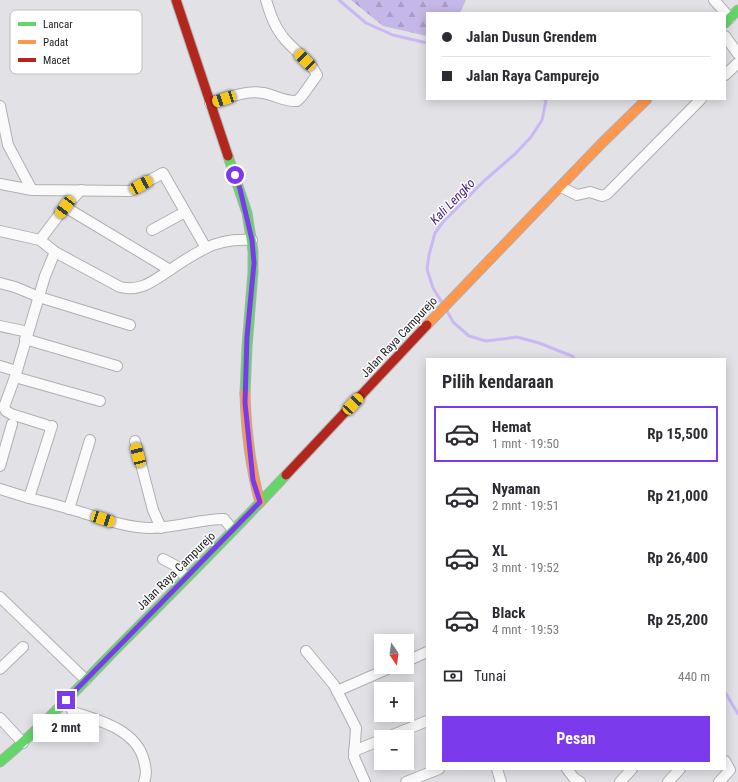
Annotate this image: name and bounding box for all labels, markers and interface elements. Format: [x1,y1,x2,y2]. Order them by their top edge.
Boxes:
legend [10,10,142,74]
text: Lancar [43,18,73,31]
text: Jalan Dusun Grendem [466,28,597,46]
text: Padat [43,36,68,49]
car [292,47,318,73]
text: Macet [43,54,70,67]
text: Jalan Raya Campurejo [466,67,599,85]
car [211,90,237,108]
route start [226,166,244,184]
car [128,174,154,196]
water label: Kali Lengko [427,175,478,227]
car [53,194,77,220]
street label: Jalan Raya Campurejo [358,294,440,380]
text: Pilih kendaraan [442,371,554,392]
car [340,391,366,417]
icon: car [444,416,480,452]
text: Hemat [492,418,531,436]
text: Rp 15,500 [647,425,708,443]
text: 1 mnt · 19:50 [492,436,559,451]
car [129,442,147,468]
icon: car [444,478,480,514]
text: Nyaman [492,480,540,498]
text: Rp 21,000 [647,487,708,505]
text: 2 mnt · 19:51 [492,498,559,513]
car [90,510,116,528]
street label: Jalan Raya Campurejo [134,529,218,613]
icon: car [444,540,480,576]
text: XL [492,542,508,560]
text: Rp 26,400 [647,549,708,567]
text: 3 mnt · 19:52 [492,560,559,575]
icon: car [444,602,480,638]
text: Black [492,604,525,622]
text: Rp 25,200 [647,611,708,629]
text: 4 mnt · 19:53 [492,622,559,637]
north arrow [374,634,414,674]
map controls [374,634,414,770]
icon: cash [442,665,464,687]
text: Tunai [474,667,506,685]
text: 440 m [678,669,710,684]
button: + [374,682,414,722]
route end [57,691,75,709]
callout: 2 mnt [33,714,99,742]
button: Pesan [442,716,710,762]
text: 2 mnt [51,720,81,735]
button: − [374,730,414,770]

